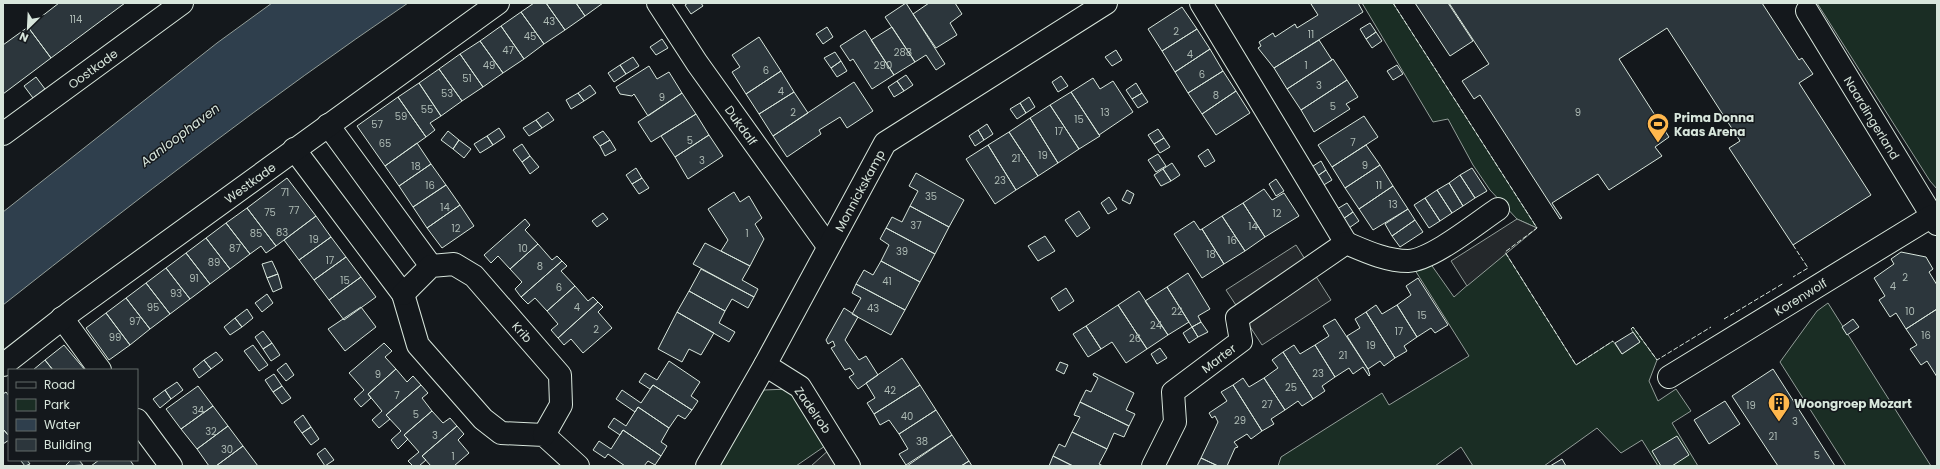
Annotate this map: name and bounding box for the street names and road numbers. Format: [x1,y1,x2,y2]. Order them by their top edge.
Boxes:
street label: Oostkade [64,45,121,92]
street label: Naardingerland [1840,73,1904,163]
street label: Dukdalf [721,102,762,149]
street label: Monnickskamp [830,146,888,234]
street label: Westkade [221,158,279,207]
street label: Korenwolf [1771,274,1830,319]
street label: Krib [509,318,536,346]
street label: Marter [1198,339,1240,377]
street label: Zadelrob [791,383,835,437]

